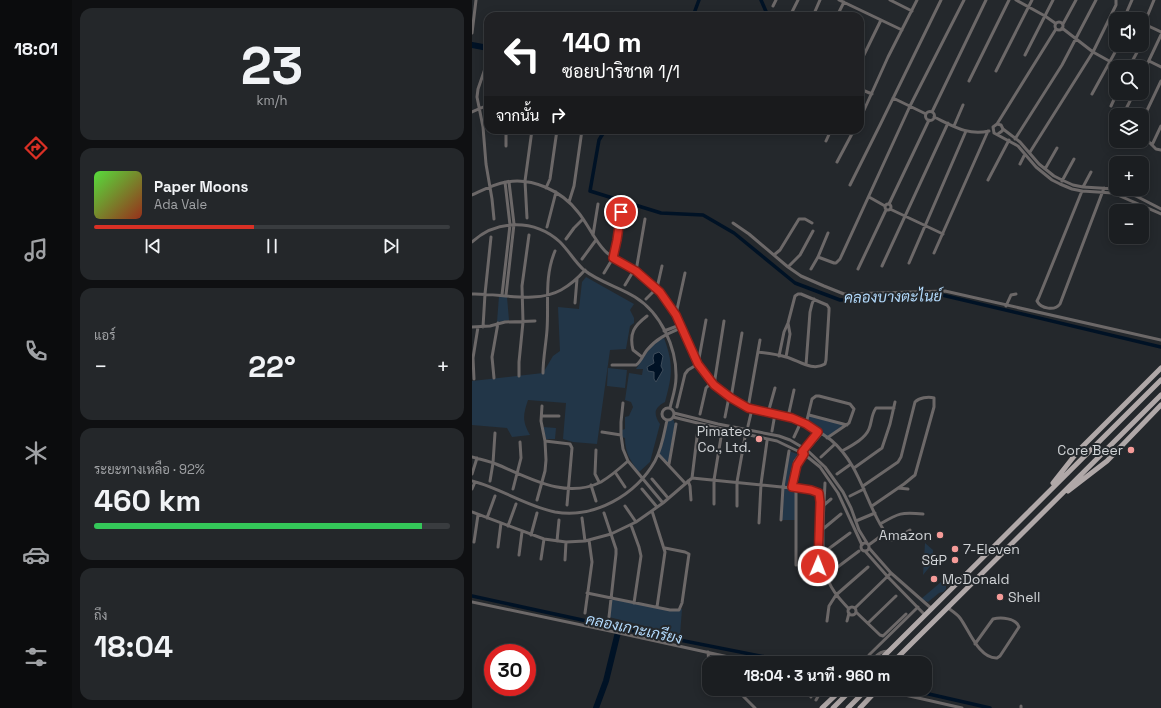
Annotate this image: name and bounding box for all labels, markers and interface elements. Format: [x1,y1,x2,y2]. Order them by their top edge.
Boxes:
map controls [1109,12,1149,244]
button: sound [1109,12,1149,52]
text: 140 m [562,24,642,60]
icon: left [496,28,548,80]
text: 23 [241,33,303,99]
text: 18:01 [14,37,58,60]
text: ซอยปาริชาต 1/1 [562,60,680,83]
button: search [1109,60,1149,100]
text: km/h [257,92,287,109]
icon: right [547,104,569,126]
text: จากนั้น [496,106,539,125]
button: layers [1109,108,1149,148]
icon: directions [22,134,50,162]
button: + [1109,156,1149,196]
text: Paper Moons [154,177,248,196]
pin [604,195,638,229]
text: Ada Vale [154,196,207,213]
icon: arrive [610,201,632,223]
button: − [1109,204,1149,244]
icon: previous [142,235,164,257]
icon: pause [261,235,283,257]
icon: next [380,235,402,257]
icon: music [22,236,50,264]
water label: คลองบางตะไนย์ [844,286,944,307]
text: แอร์ [94,327,115,344]
icon: phone [22,337,50,365]
text: 22° [248,347,296,386]
text: − [94,352,108,380]
text: + [436,352,450,380]
place label: Pimatec Co., Ltd. [697,422,751,456]
marker: Pimatec Co., Ltd. [754,434,764,444]
icon: climate [22,439,50,467]
place label: Core Beer [1057,441,1123,459]
marker: Core Beer [1126,445,1136,455]
text: ระยะทางเหลือ · 92% [94,461,205,478]
text: 460 km [94,481,201,520]
place label: Amazon [879,526,932,544]
marker: Amazon [935,530,945,540]
place label: 7-Eleven [963,540,1020,558]
icon: car [22,541,50,569]
marker: 7-Eleven [950,544,960,554]
position arrow [797,545,839,587]
place label: S&P [922,551,947,569]
marker: S&P [950,555,960,565]
place label: McDonald [942,570,1010,588]
marker: McDonald [929,574,939,584]
place label: Shell [1008,588,1040,606]
marker: Shell [995,592,1005,602]
text: ถึง [94,607,107,624]
water label: คลองเกาะเกรียง [584,609,684,648]
text: 18:04 [94,627,173,666]
icon: filters [22,643,50,671]
speed limit sign: 30 [484,644,536,696]
text: 18:04 · 3 นาที · 960 m [744,666,890,685]

